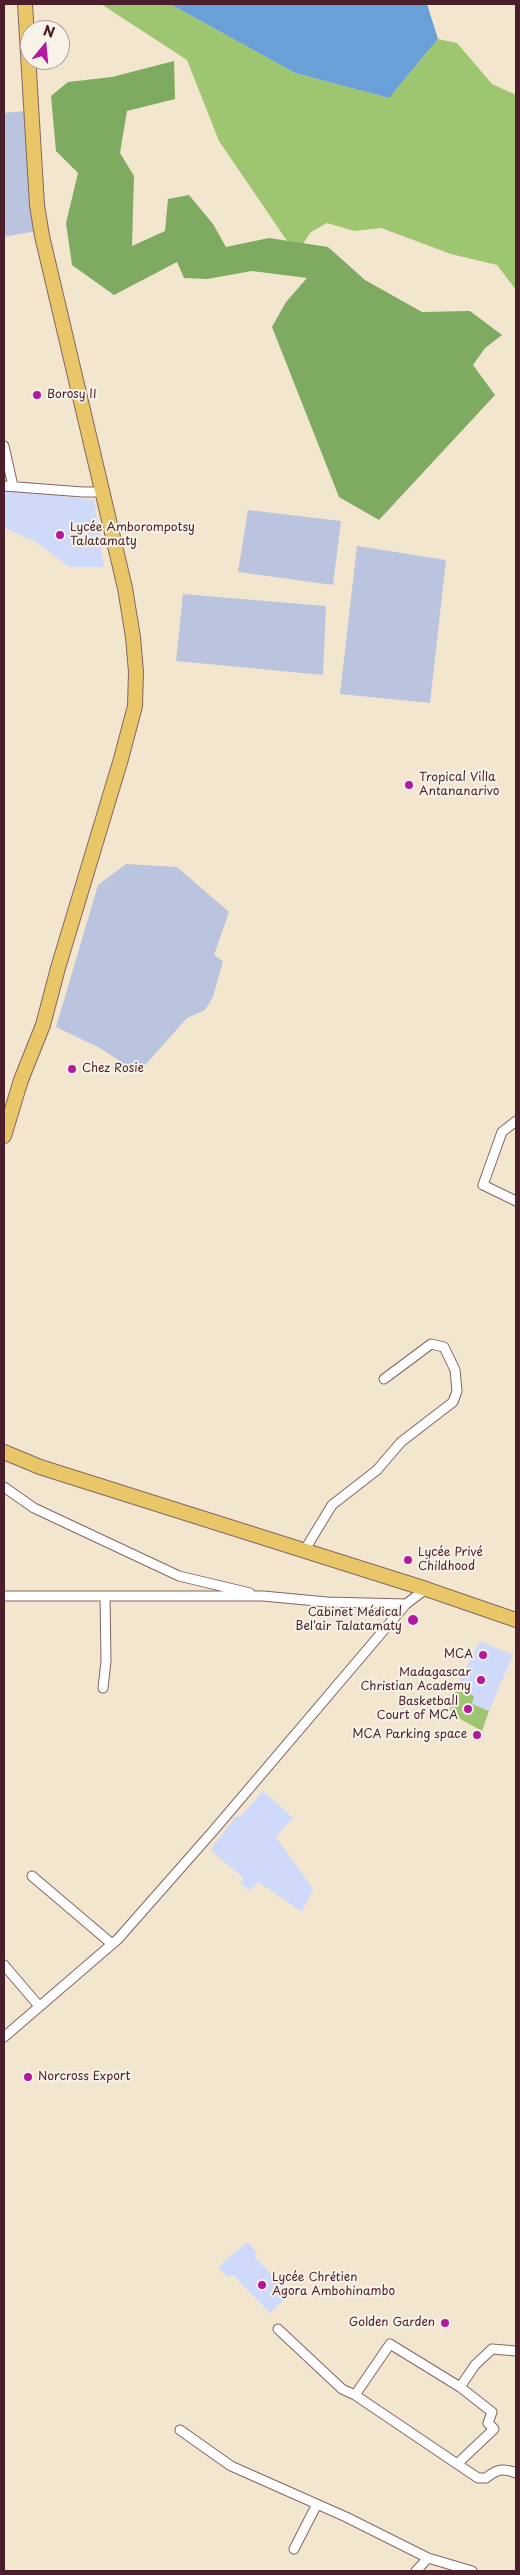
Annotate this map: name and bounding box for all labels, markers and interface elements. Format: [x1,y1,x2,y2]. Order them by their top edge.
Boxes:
text: N [41,19,58,43]
north arrow [20,20,70,70]
place label: Borosy II [47,388,97,402]
marker: Borosy II [31,389,43,401]
place label: Lycée Amborompotsy Talatamaty [70,521,195,549]
marker: Lycée Amborompotsy Talatamaty [54,529,66,541]
place label: Tropical Villa Antananarivo [419,771,499,799]
marker: Tropical Villa Antananarivo [403,779,415,791]
place label: Chez Rosie [82,1062,144,1076]
marker: Chez Rosie [66,1063,78,1075]
place label: Lycée Privé Childhood [418,1546,483,1574]
marker: Lycée Privé Childhood [402,1554,414,1566]
place label: Cabinet Médical Bel'air Talatamaty [296,1606,402,1634]
marker: Cabinet Médical Bel'air Talatamaty [406,1613,420,1627]
place label: MCA [444,1648,473,1662]
marker: MCA [477,1649,489,1661]
place label: Madagascar Christian Academy [360,1666,471,1694]
marker: Madagascar Christian Academy [475,1674,487,1686]
place label: Basketball Court of MCA [377,1695,458,1723]
marker: Basketball Court of MCA [462,1703,474,1715]
place label: MCA Parking space [352,1728,467,1742]
marker: MCA Parking space [471,1729,483,1741]
place label: Norcross Export [38,2070,130,2084]
marker: Norcross Export [22,2071,34,2083]
place label: Lycée Chrétien Agora Ambohinambo [272,2271,395,2299]
marker: Lycée Chrétien Agora Ambohinambo [256,2279,268,2291]
place label: Golden Garden [349,2316,435,2330]
marker: Golden Garden [439,2317,451,2329]

